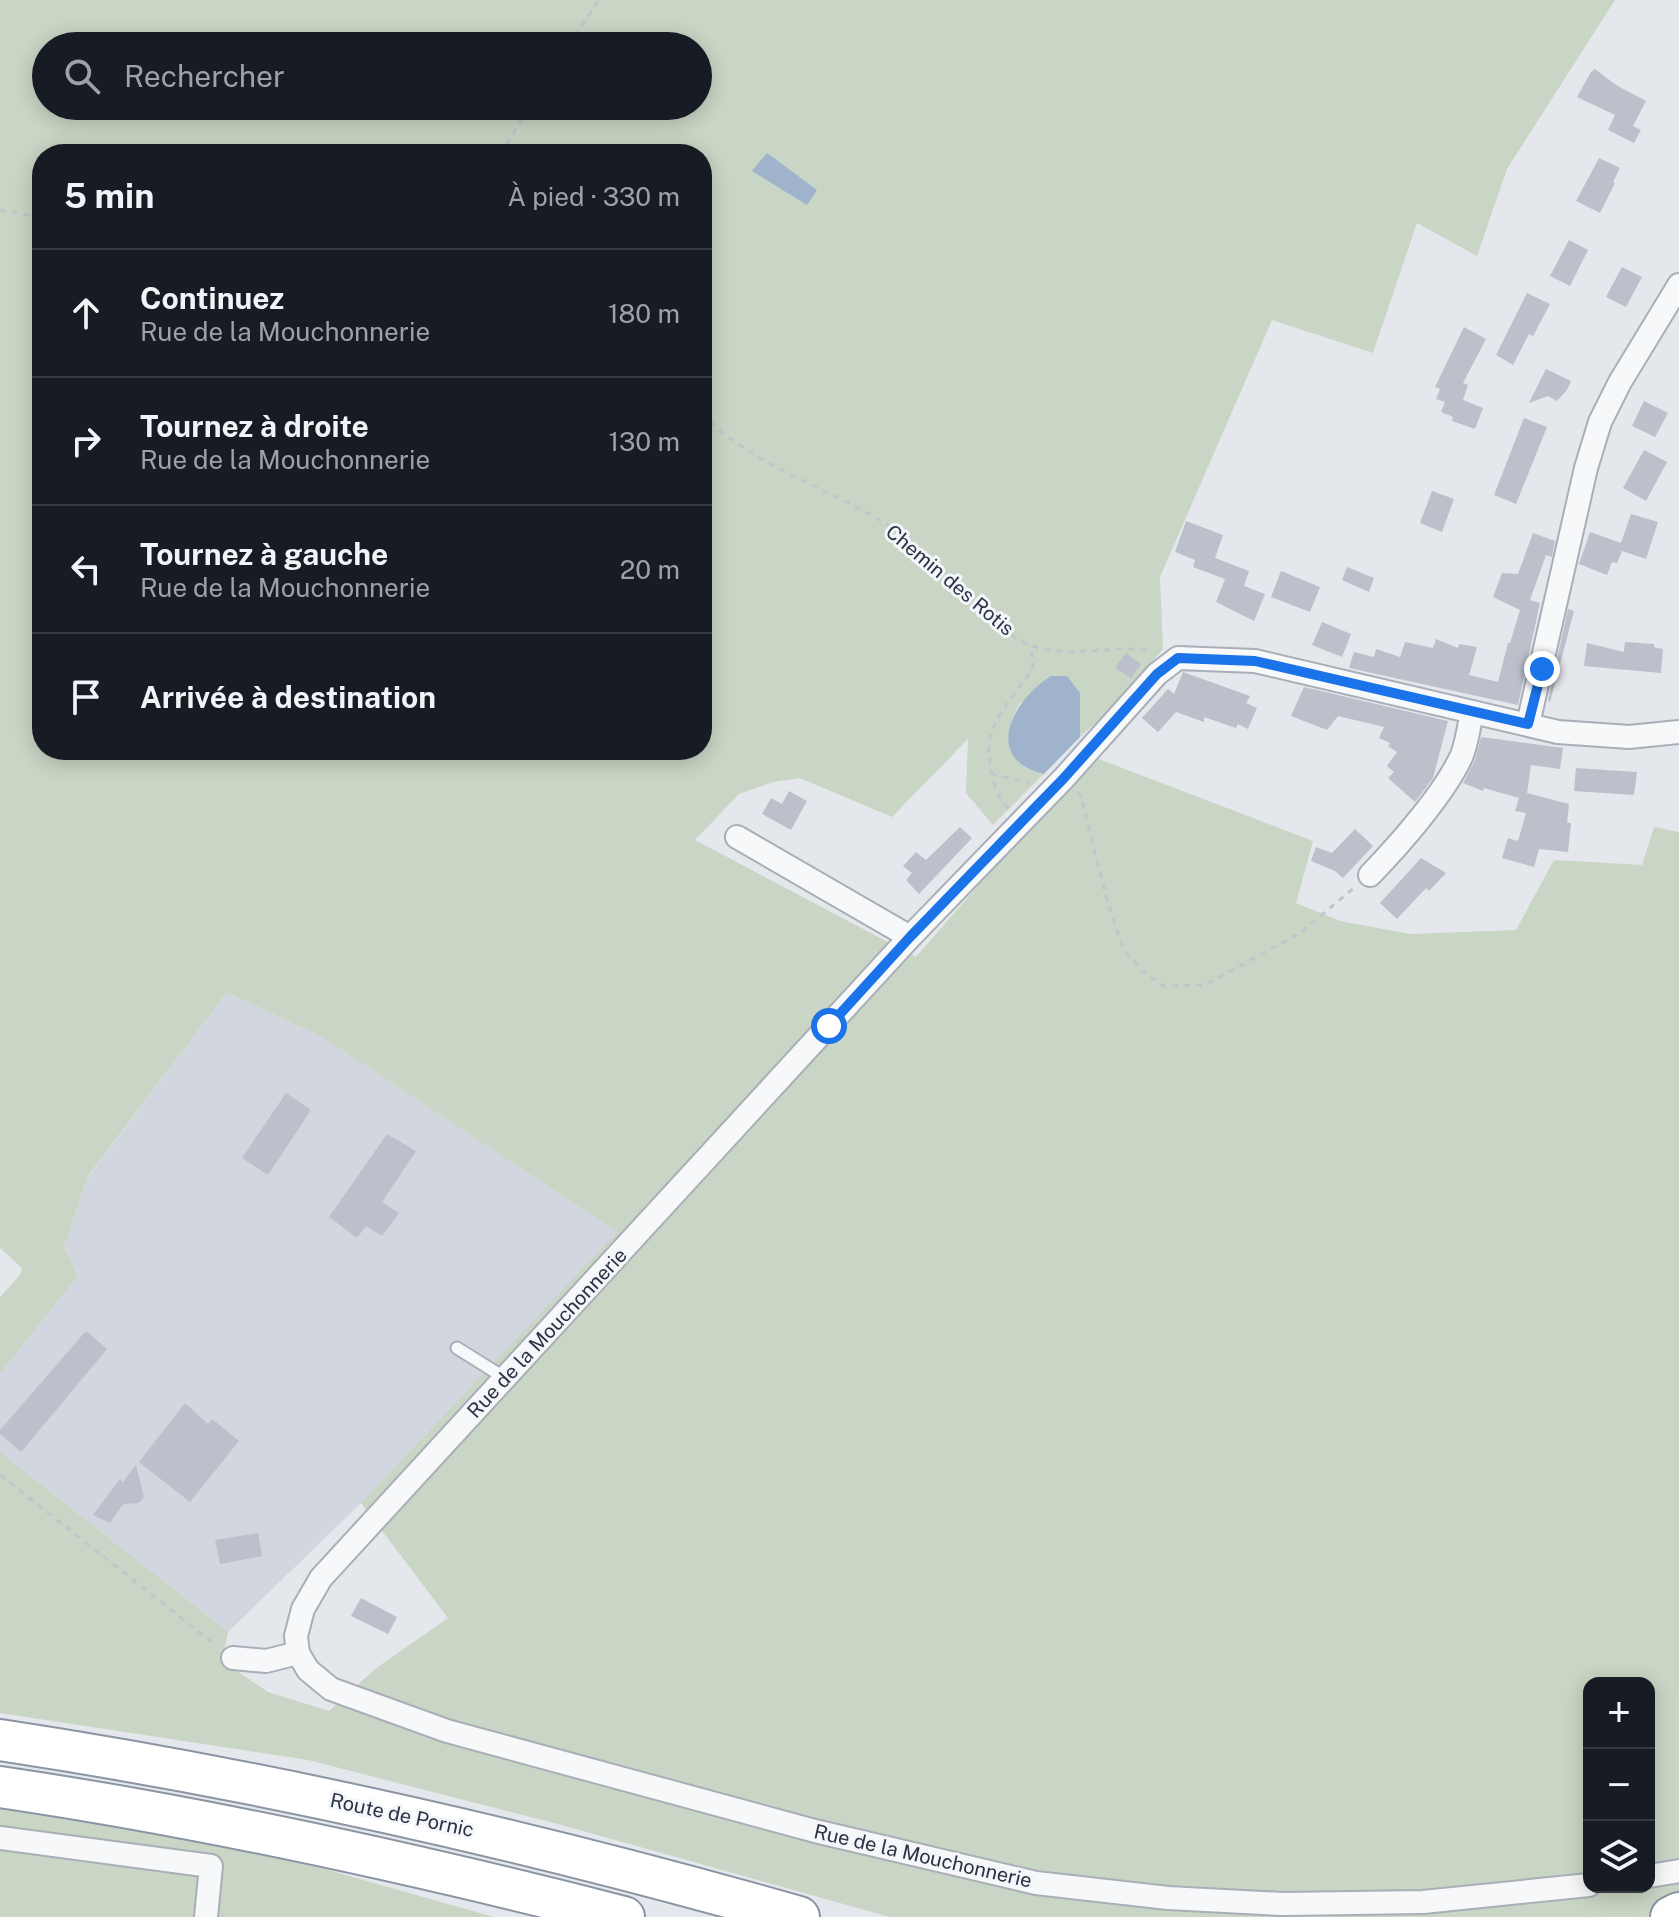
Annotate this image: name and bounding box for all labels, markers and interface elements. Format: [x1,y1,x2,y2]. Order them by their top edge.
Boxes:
search box [32,32,712,120]
icon: search [60,54,104,98]
text: Rechercher [124,58,285,94]
text: 5 min [64,176,154,216]
text: À pied · 330 m [507,181,680,212]
text: Continuez [140,280,284,316]
icon: ahead [64,291,108,335]
text: 180 m [608,298,680,329]
text: Rue de la Mouchonnerie [140,316,430,347]
text: Tournez à droite [140,408,369,444]
icon: right [64,419,108,463]
text: 130 m [608,426,680,457]
text: Rue de la Mouchonnerie [140,444,430,475]
street label: Chemin des Rotis [881,519,1019,641]
text: Tournez à gauche [140,536,388,572]
icon: left [64,547,108,591]
text: 20 m [620,554,680,585]
text: Rue de la Mouchonnerie [140,572,430,603]
route end [1524,651,1560,687]
icon: arrive [64,675,108,719]
text: Arrivée à destination [140,679,436,715]
route start [811,1008,847,1044]
street label: Rue de la Mouchonnerie [462,1243,632,1423]
map controls [1583,1677,1655,1893]
button: + [1583,1677,1655,1749]
button: − [1583,1749,1655,1821]
street label: Route de Pornic [328,1788,476,1842]
street label: Rue de la Mouchonnerie [812,1819,1034,1893]
button: layers [1583,1821,1655,1893]

